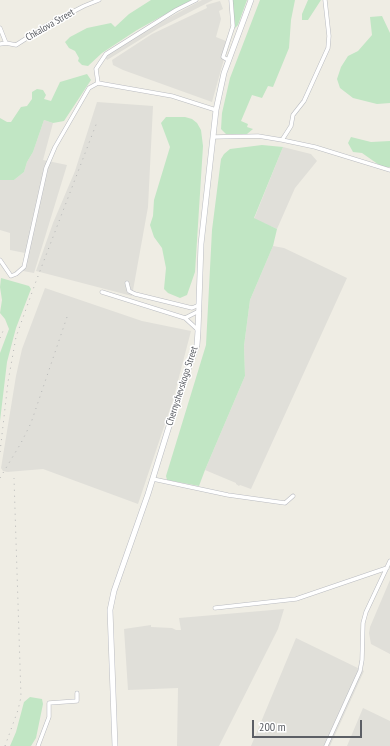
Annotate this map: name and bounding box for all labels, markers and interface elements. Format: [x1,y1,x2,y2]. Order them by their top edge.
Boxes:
street label: Chkalova Street [24,6,76,44]
street label: Chernyshevskogo Street [164,345,200,427]
scale bar [254,712,364,738]
text: 200 m [259,719,286,734]

